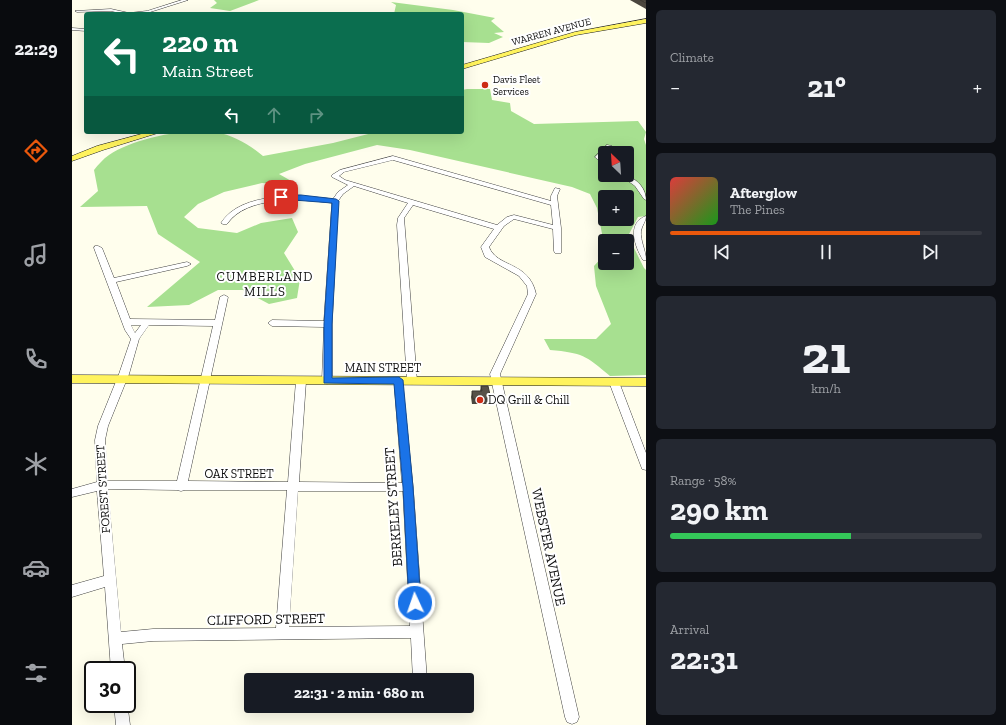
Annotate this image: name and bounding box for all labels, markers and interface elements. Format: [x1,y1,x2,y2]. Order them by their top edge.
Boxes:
street label: WARREN AVENUE [510,16,592,48]
text: 220 m [162,26,238,59]
icon: left [96,28,148,80]
text: 22:29 [14,38,58,60]
text: Climate [670,50,714,65]
text: Main Street [162,60,253,82]
text: 21° [807,69,846,105]
place label: Davis Fleet Services [493,74,541,98]
text: − [670,74,680,101]
text: + [973,74,982,101]
marker: Davis Fleet Services [480,80,490,90]
icon: left [221,104,243,126]
icon: ahead [263,104,285,126]
icon: right [305,104,327,126]
icon: directions [22,137,50,165]
north arrow [598,146,634,182]
map controls [598,146,634,270]
pin [264,180,298,214]
text: Afterglow [730,184,797,202]
icon: arrive [270,186,292,208]
button: + [598,190,634,226]
text: The Pines [730,202,785,217]
button: − [598,234,634,270]
icon: music [22,241,50,269]
icon: previous [711,241,733,263]
icon: pause [815,241,837,263]
icon: next [919,241,941,263]
district label: CUMBERLAND MILLS [217,269,313,299]
text: 21 [802,324,850,386]
icon: phone [22,345,50,373]
street label: MAIN STREET [345,361,422,375]
text: km/h [811,381,841,396]
place label: DQ Grill & Chill [488,393,570,407]
marker: DQ Grill & Chill [475,395,485,405]
street label: FOREST STREET [93,444,113,534]
street label: BERKELEY STREET [381,446,406,567]
icon: climate [22,450,50,478]
street label: OAK STREET [204,467,274,481]
text: Range · 58% [670,473,736,488]
street label: WEBSTER AVENUE [528,487,569,607]
text: 290 km [670,492,768,528]
icon: car [22,554,50,582]
position arrow [394,582,436,624]
street label: CLIFFORD STREET [207,610,326,629]
text: Arrival [670,622,709,637]
text: 22:31 [670,641,738,677]
icon: filters [22,659,50,687]
speed limit sign: 30 [84,661,136,713]
text: 22:31 · 2 min · 680 m [294,684,424,702]

